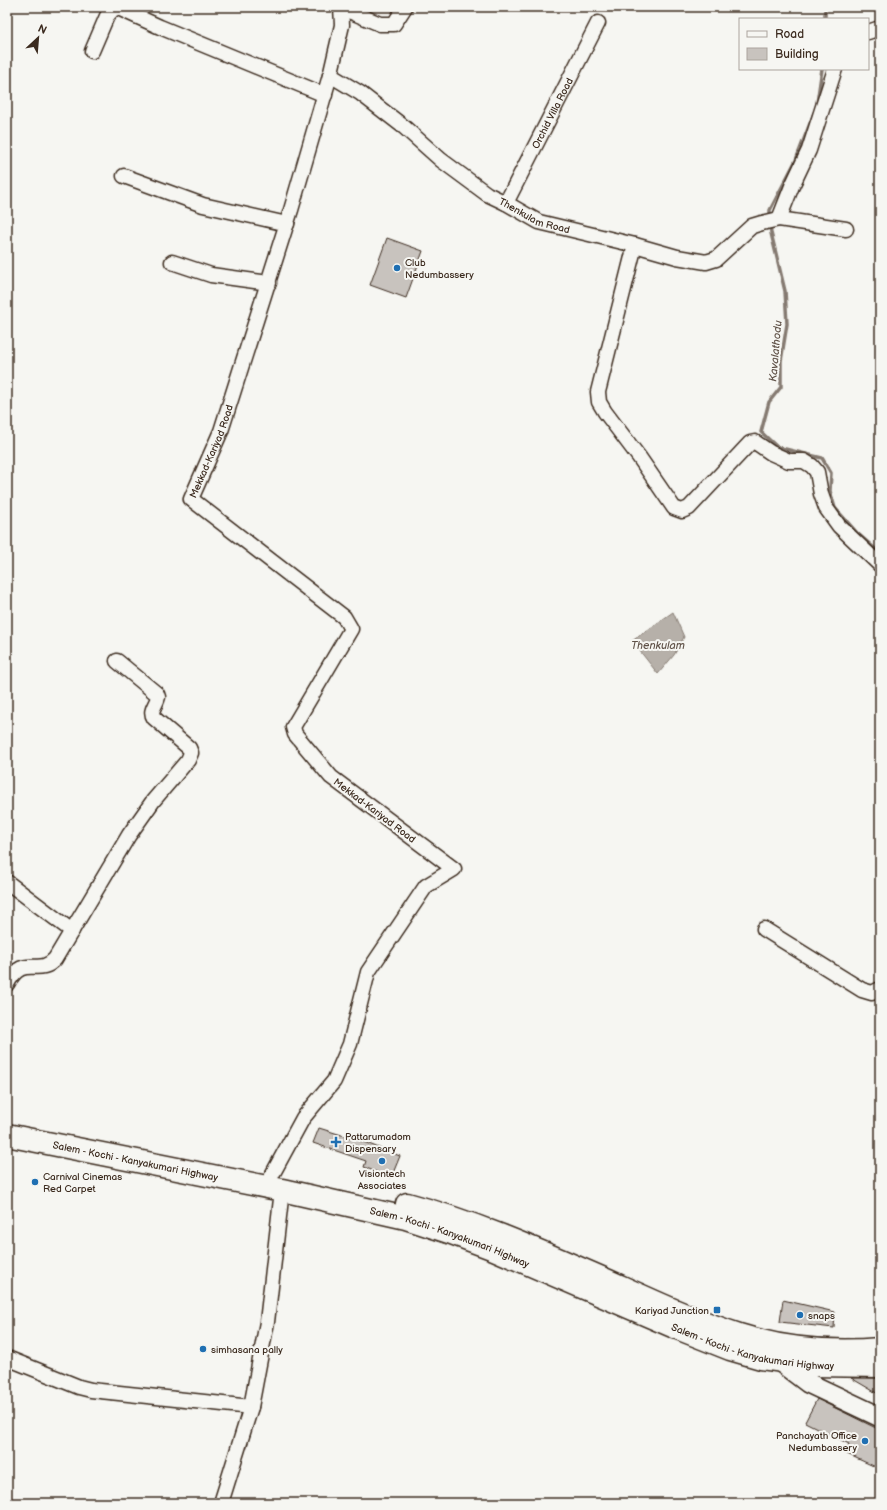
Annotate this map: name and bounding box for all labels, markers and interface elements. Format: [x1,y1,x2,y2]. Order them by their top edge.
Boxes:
north arrow [18,18,58,58]
legend [739,18,869,70]
text: N [36,22,49,37]
text: Road [775,27,804,42]
text: Building [775,47,819,62]
street label: Orchid Villa Road [530,76,576,151]
street label: Thenkulam Road [497,196,571,236]
place label: Club Nedumbassery [405,257,474,281]
marker: Club Nedumbassery [392,263,402,273]
water label: Kavalathodu [766,320,785,382]
street label: Mekkad-Kariyad Road [187,403,236,500]
water label: Thenkulam [631,639,685,652]
street label: Mekkad-Kariyad Road [331,776,418,846]
place label: Pattarumadom Dispensary [345,1131,411,1155]
marker: Pattarumadom Dispensary [330,1136,342,1148]
street label: Salem - Kochi - Kanyakumari Highway [52,1139,219,1184]
marker: Visiontech Associates [377,1156,387,1166]
place label: Visiontech Associates [358,1168,406,1192]
place label: Carnival Cinemas Red Carpet [43,1171,122,1195]
marker: Carnival Cinemas Red Carpet [30,1177,40,1187]
street label: Salem - Kochi - Kanyakumari Highway [369,1205,532,1271]
place label: Kariyad Junction [635,1305,709,1317]
marker: Kariyad Junction [712,1305,722,1315]
marker: snaps [795,1310,805,1320]
place label: snaps [808,1310,835,1322]
street label: Salem - Kochi - Kanyakumari Highway [669,1321,835,1372]
marker: simhasana pally [198,1344,208,1354]
place label: simhasana pally [211,1344,283,1356]
place label: Panchayath Office Nedumbassery [776,1430,857,1454]
marker: Panchayath Office Nedumbassery [860,1436,870,1446]

